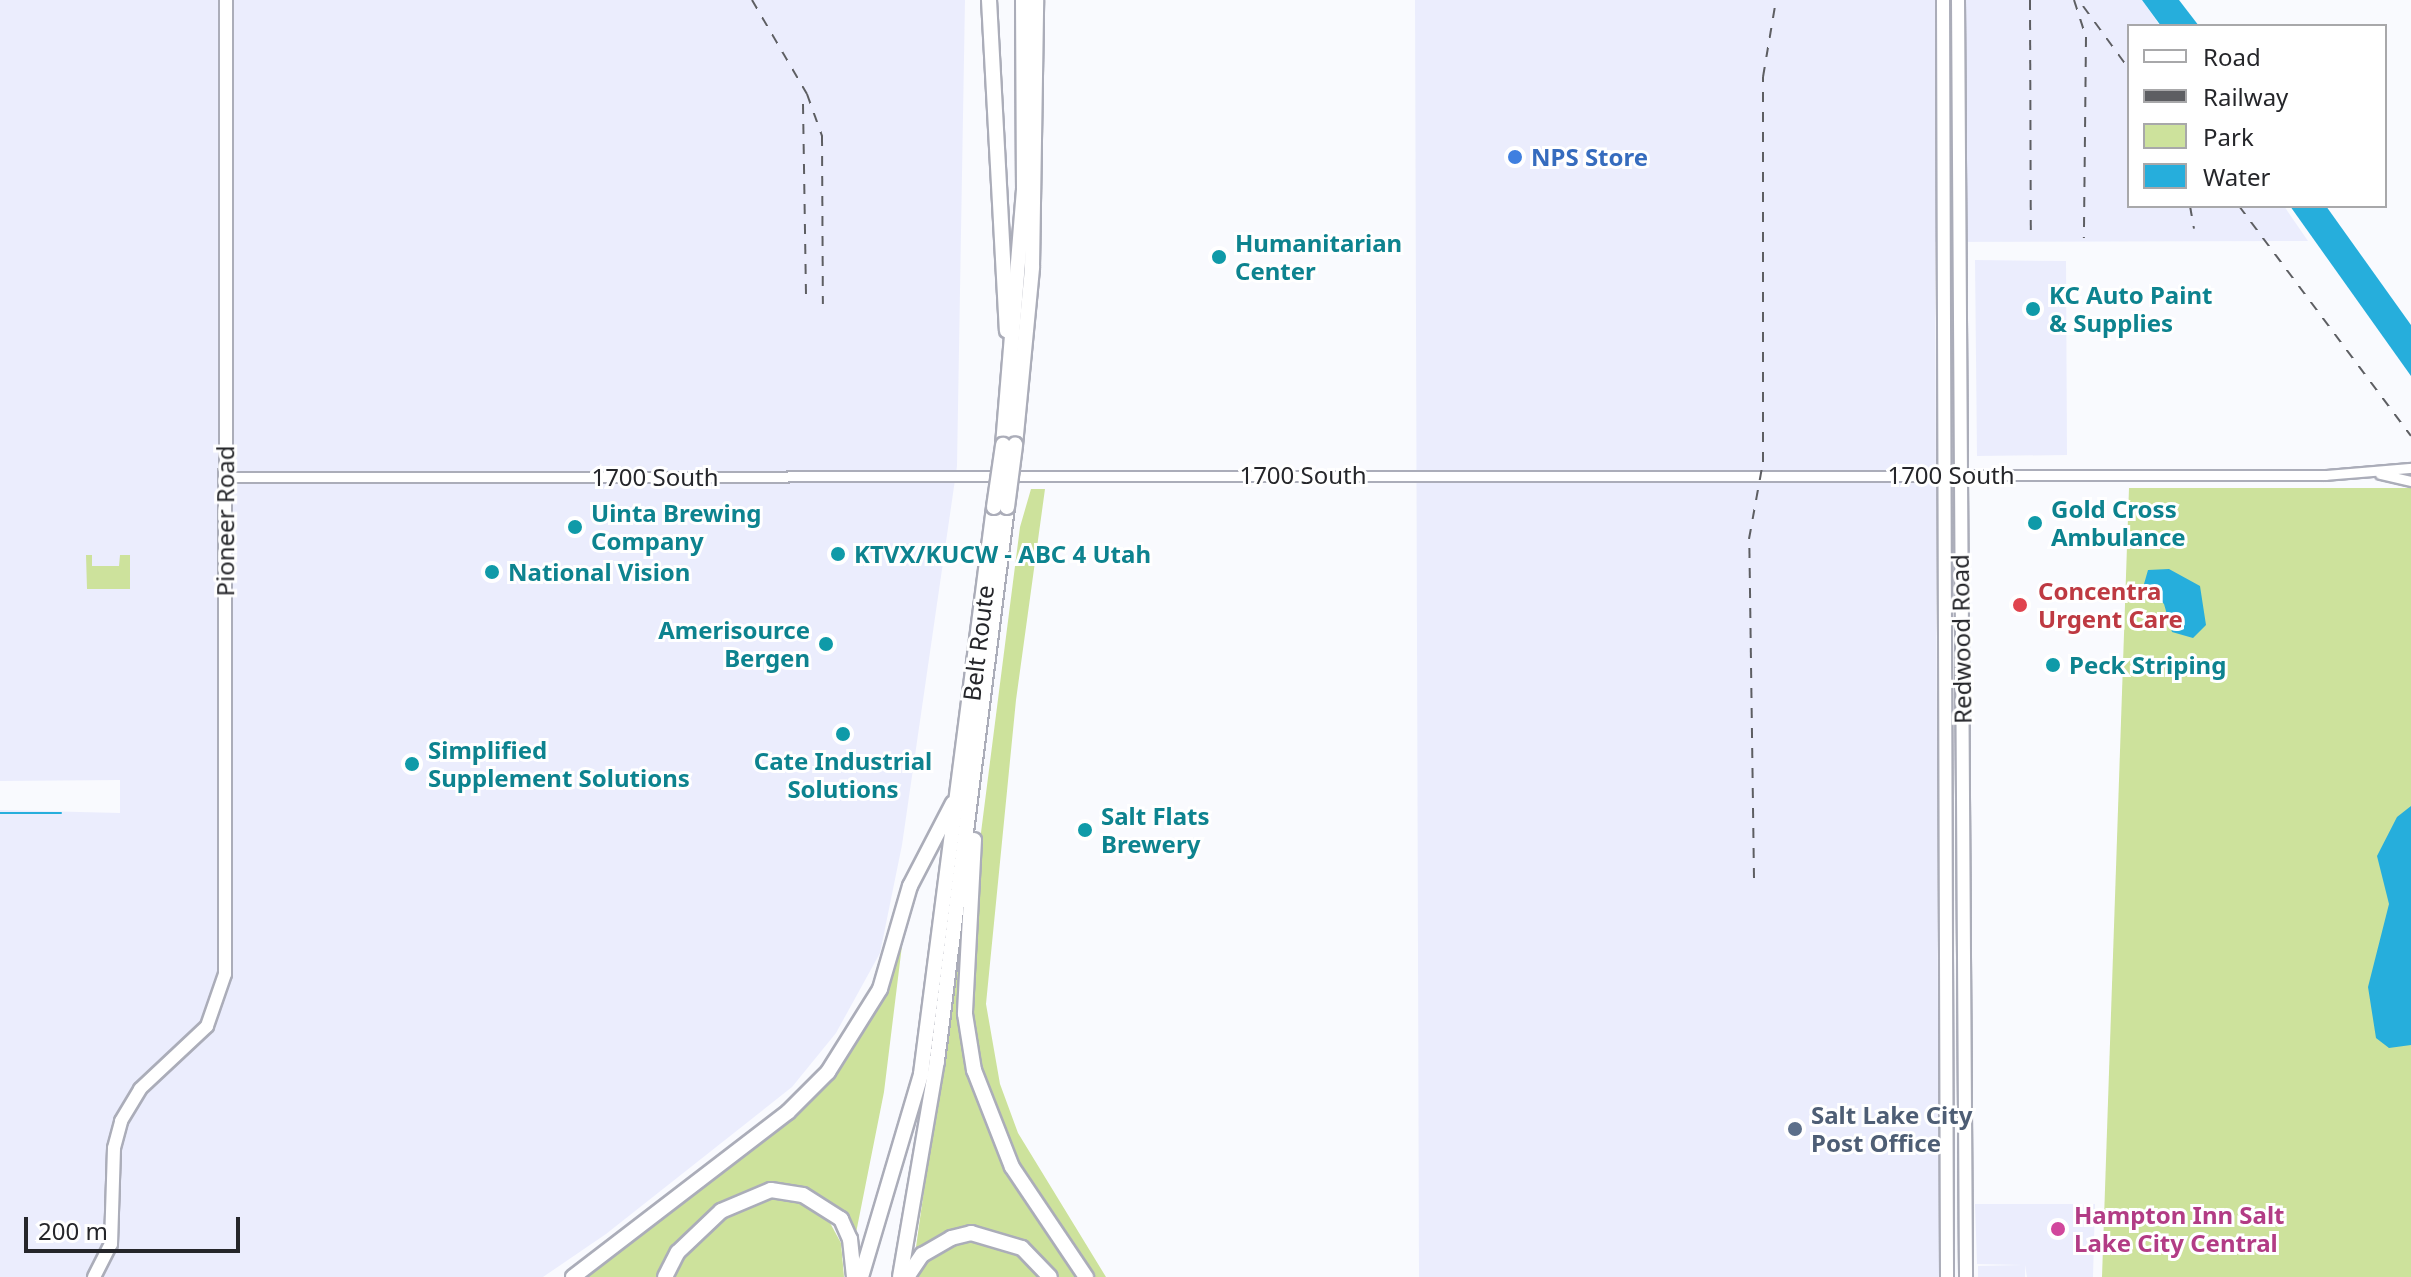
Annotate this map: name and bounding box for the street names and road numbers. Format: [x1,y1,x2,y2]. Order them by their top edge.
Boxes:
street label: Pioneer Road [211,446,239,596]
street label: 1700 South [1239,461,1367,489]
street label: 1700 South [1887,461,2015,489]
street label: 1700 South [591,463,719,491]
street label: Redwood Road [1945,554,1977,724]
street label: Belt Route [957,583,999,703]

